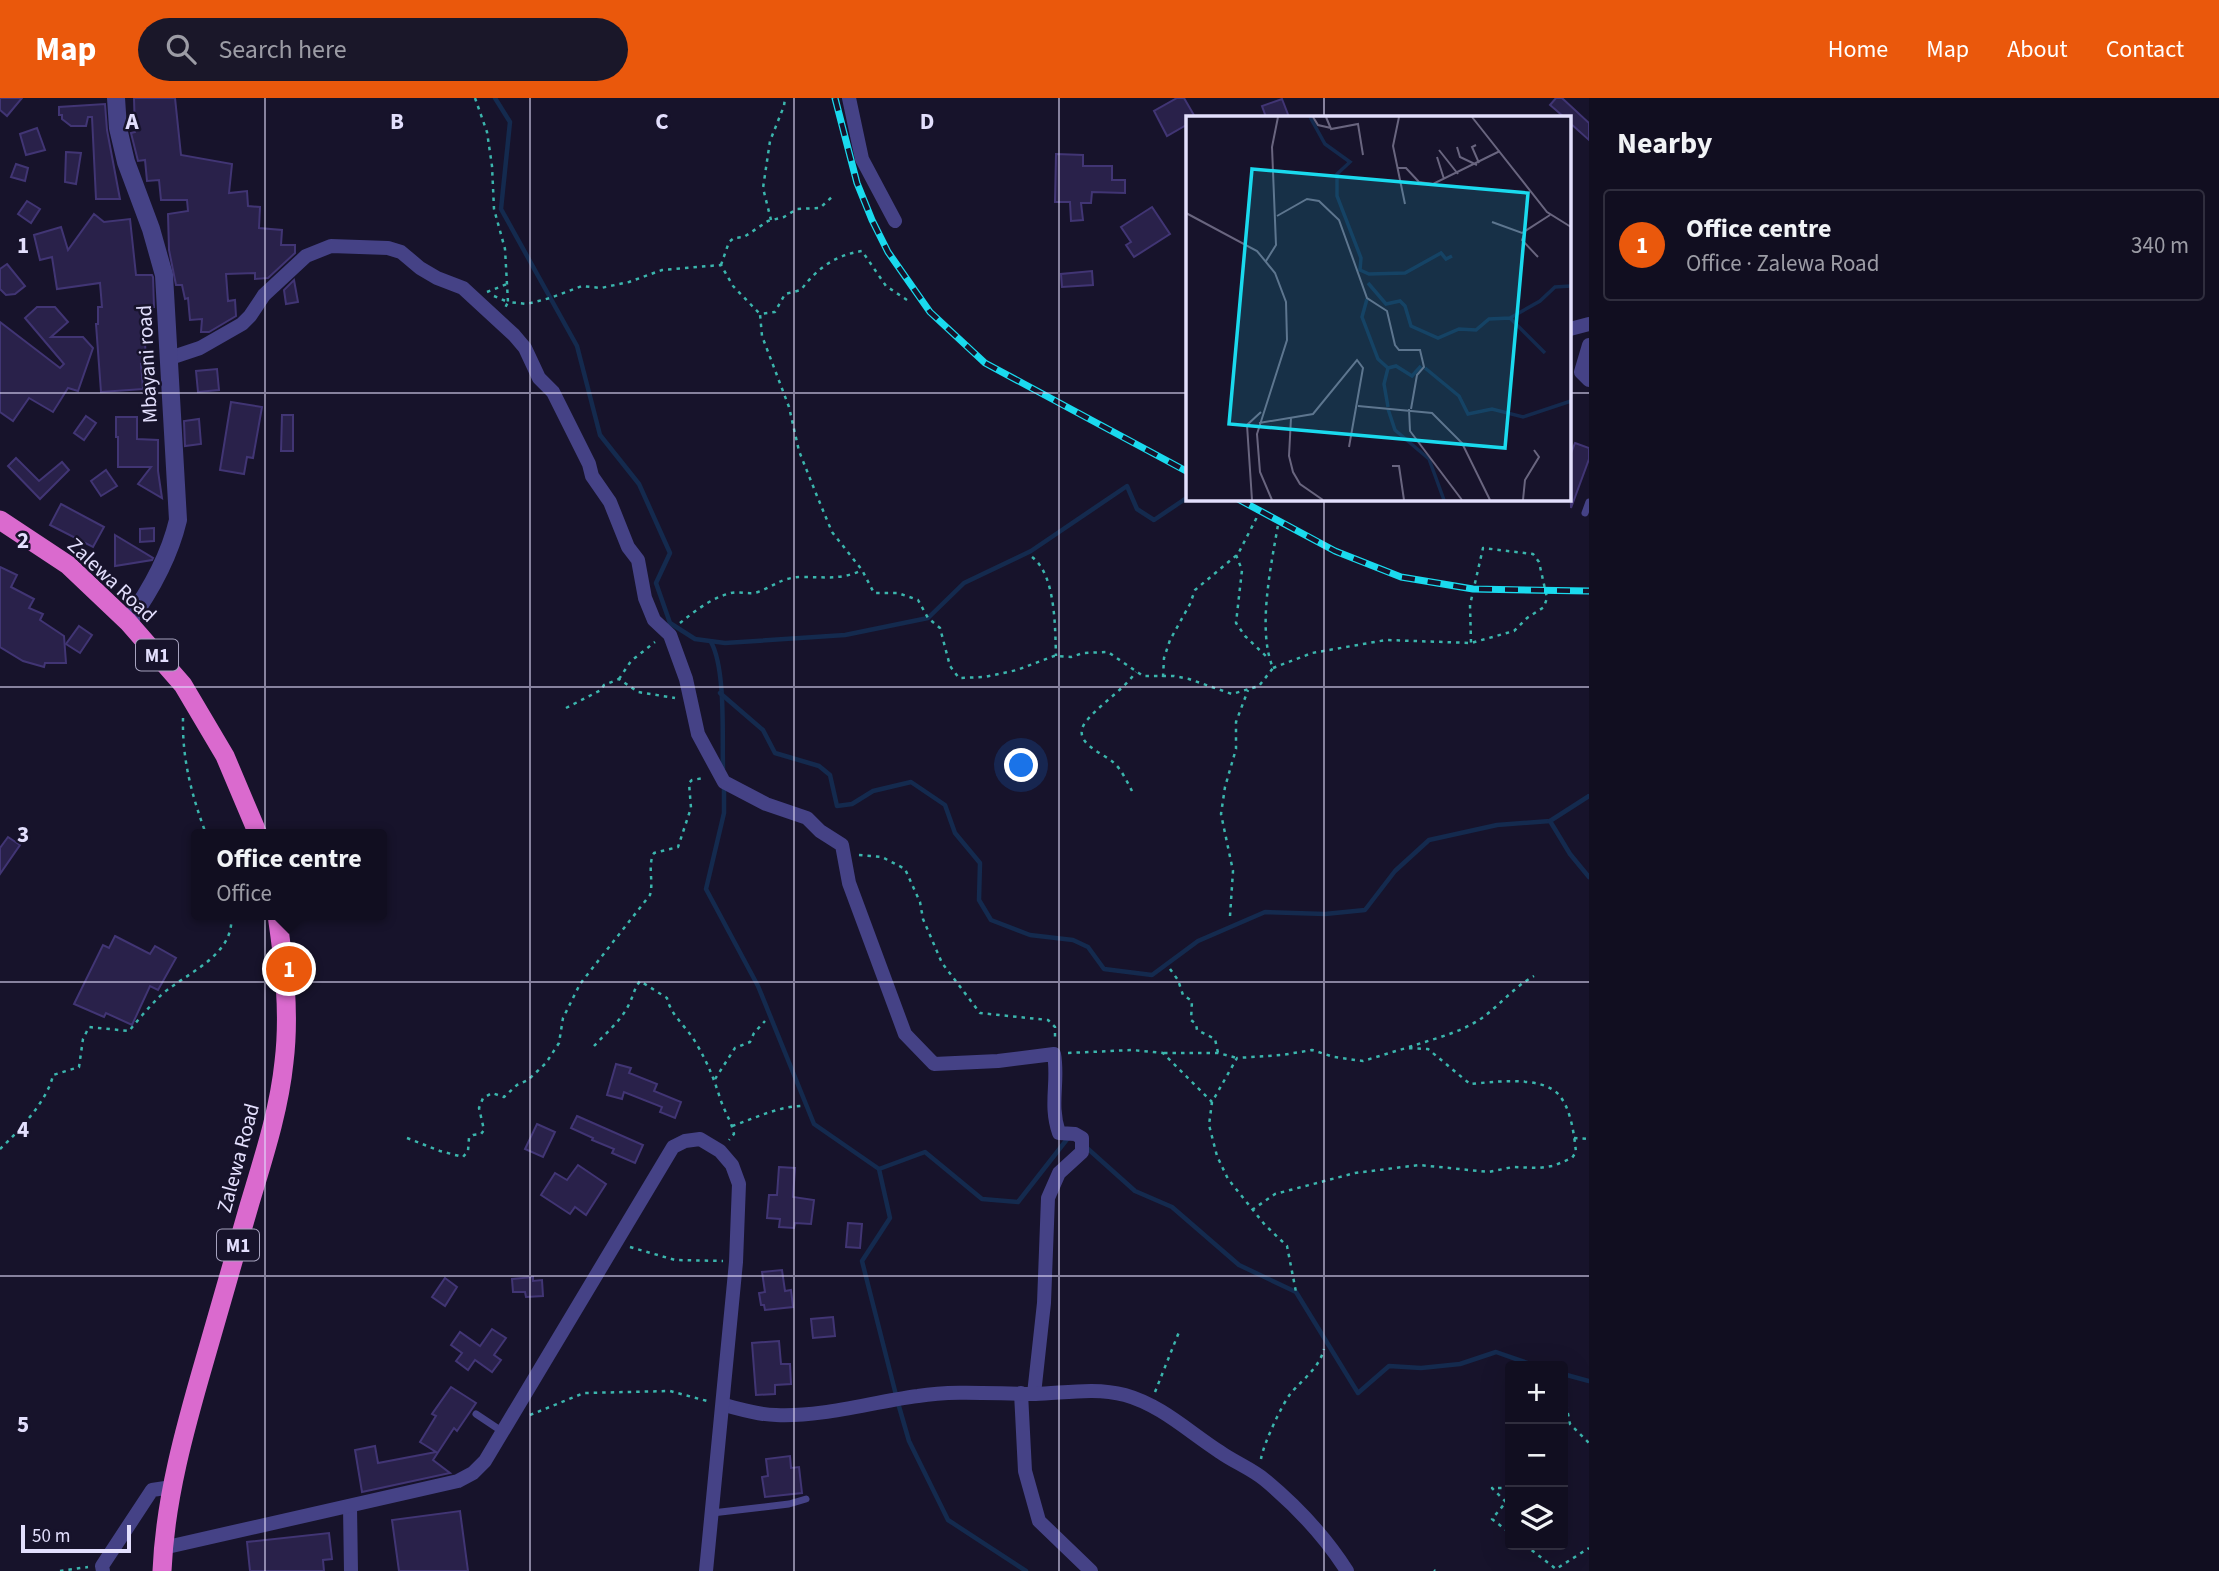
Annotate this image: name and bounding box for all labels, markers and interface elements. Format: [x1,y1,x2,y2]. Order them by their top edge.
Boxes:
search box [138,18,628,81]
text: Map [35,26,96,73]
icon: search [162,30,200,68]
text: Search here [218,31,347,68]
text: Home [1828,32,1888,67]
text: Map [1926,32,1969,67]
text: About [2007,32,2068,67]
text: Contact [2106,32,2184,67]
text: A [124,105,139,138]
text: B [390,105,404,138]
text: C [655,105,669,138]
text: D [920,105,934,138]
inset map [1186,116,1572,500]
text: Nearby [1617,122,1712,165]
text: Office centre [1686,210,1831,247]
text: 1 [17,229,29,262]
text: 1 [1636,229,1648,262]
text: 340 m [2131,229,2189,262]
text: Office · Zalewa Road [1686,247,1879,280]
street label: Mbayani road [129,304,165,424]
text: 2 [17,524,29,557]
street label: Zalewa Road [61,531,163,629]
road number: M1 [136,640,178,670]
your location [1004,748,1038,782]
text: 3 [17,818,29,851]
popup [191,829,387,920]
text: Office centre [216,840,362,877]
text: Office [216,877,272,910]
pin: 1 [266,943,312,995]
street label: Zalewa Road [209,1100,267,1216]
text: 4 [17,1113,29,1146]
road number: M1 [217,1230,259,1260]
map controls [1505,1361,1568,1550]
button: + [1505,1361,1568,1424]
text: 5 [17,1408,29,1441]
button: − [1505,1424,1568,1487]
button: layers [1505,1487,1568,1550]
scale bar [21,1522,131,1554]
text: 50 m [32,1523,70,1550]

